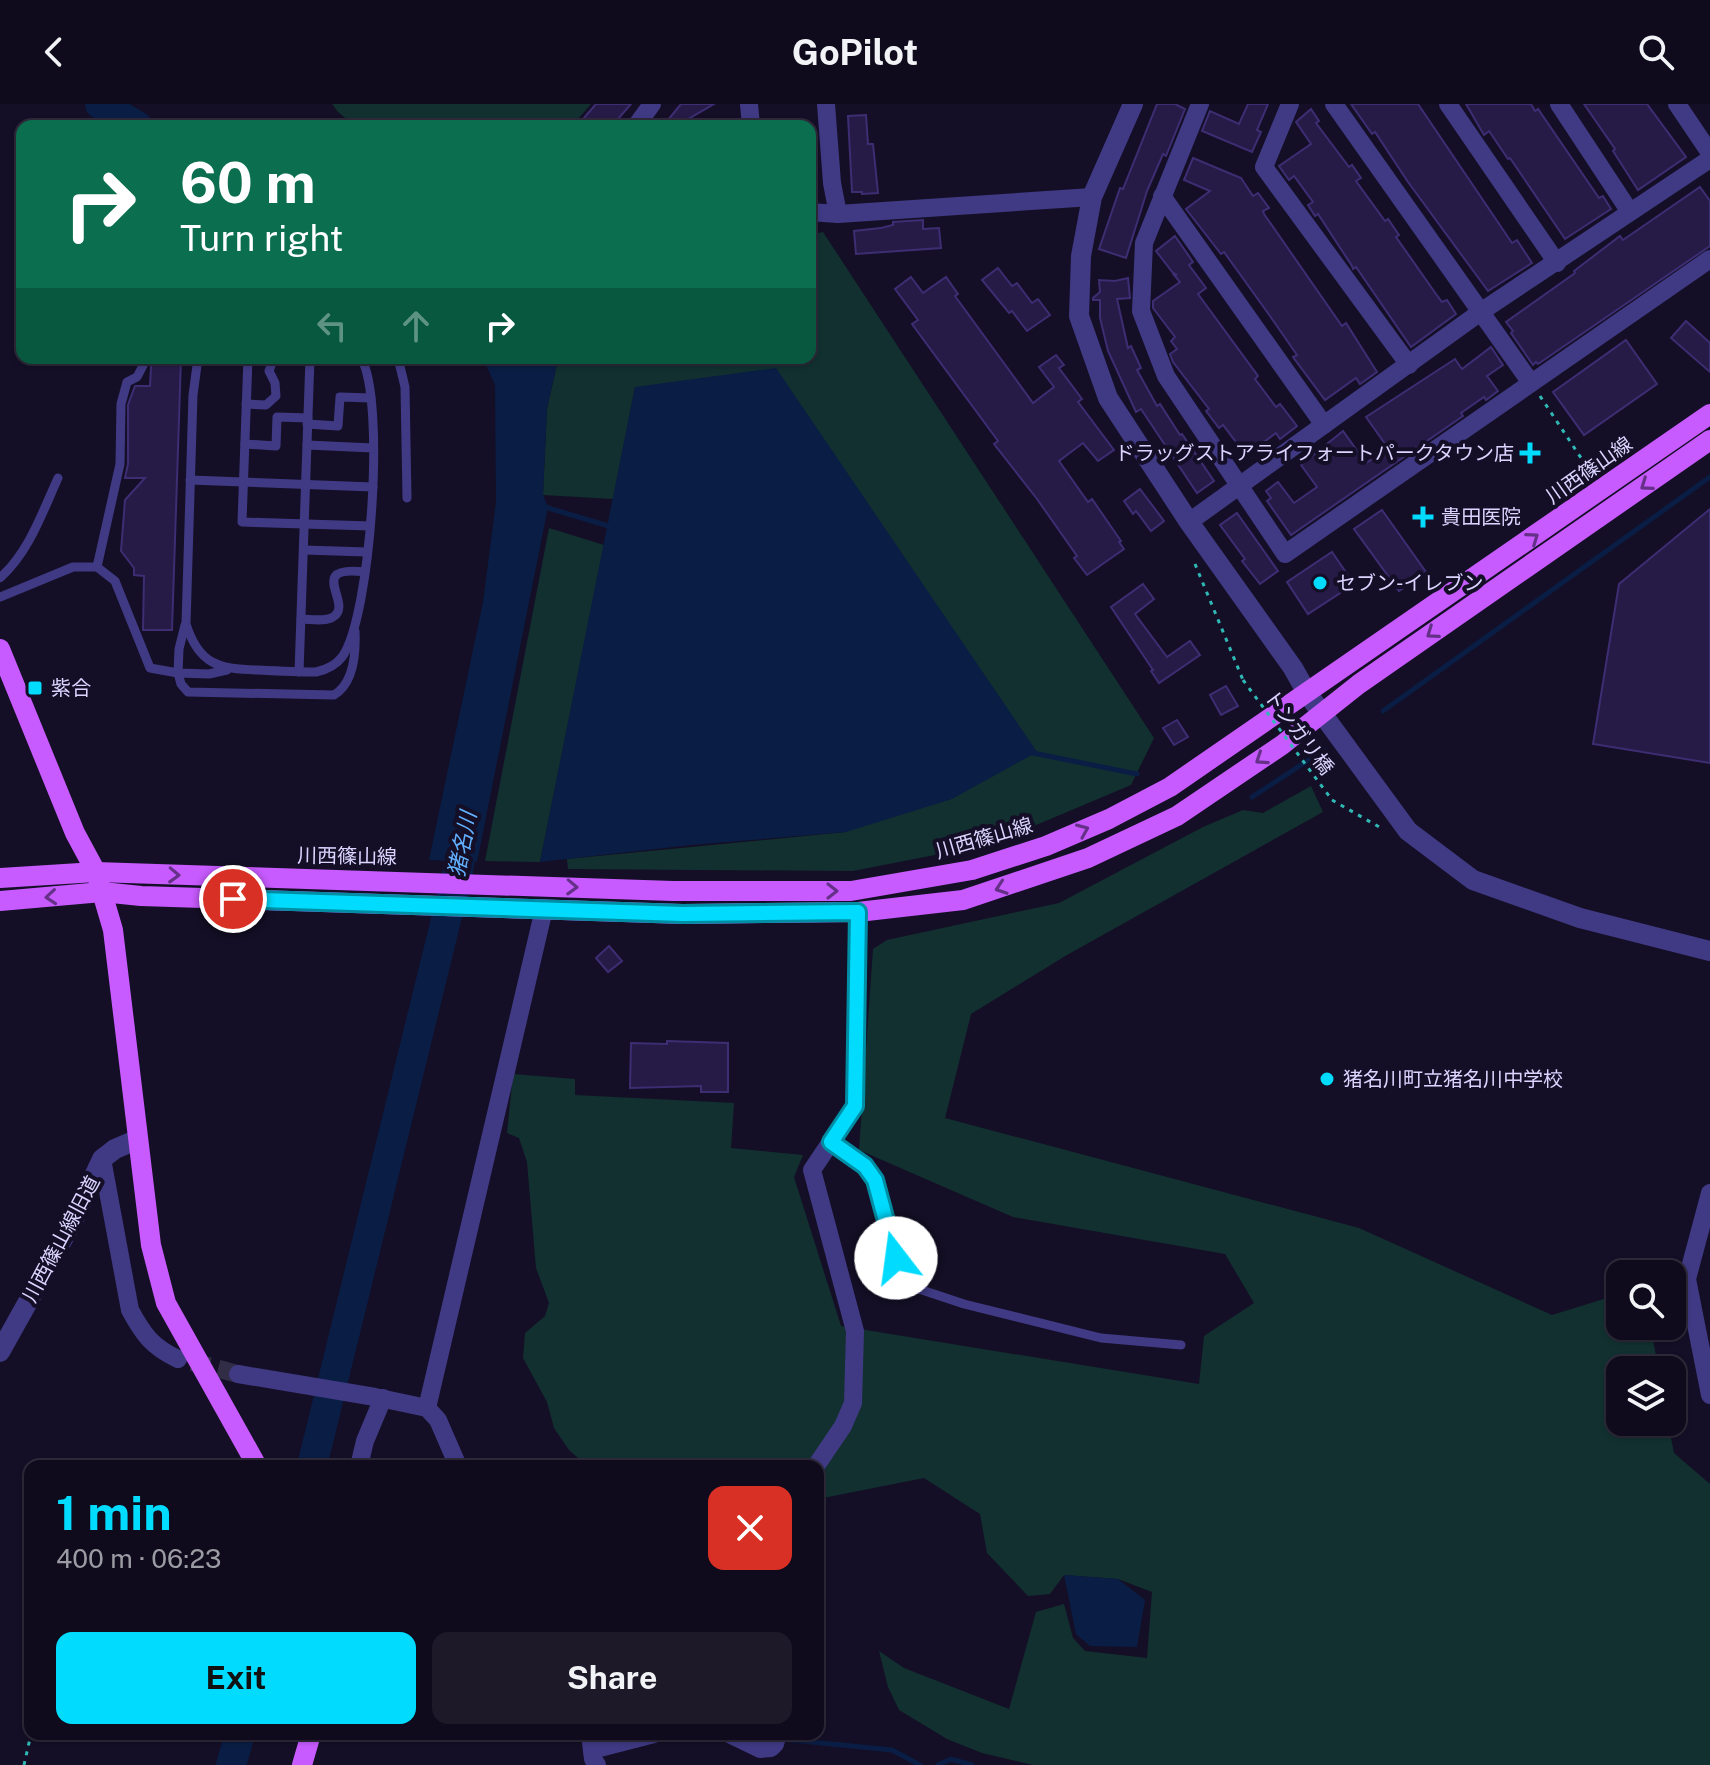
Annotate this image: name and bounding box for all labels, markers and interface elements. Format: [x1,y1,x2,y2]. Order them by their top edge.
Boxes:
icon: back [32,30,76,74]
icon: search [1634,30,1678,74]
text: GoPilot [792,31,918,73]
text: 60 m [180,150,316,216]
icon: right [48,152,152,256]
text: Turn right [180,217,343,259]
icon: left [310,304,354,348]
icon: ahead [394,304,438,348]
icon: right [478,304,522,348]
street label: 川西篠山線 [1541,431,1637,509]
place label: ドラッグストアライフォートパークタウン店 [1115,441,1514,465]
marker: ドラッグストアライフォートパークタウン店 [1521,444,1539,462]
one-way arrow [1640,475,1654,490]
place label: 貴田医院 [1441,505,1521,529]
marker: 貴田医院 [1412,506,1434,528]
one-way arrow [1525,533,1539,548]
place label: セブン-イレブン [1336,571,1484,595]
marker: セブン-イレブン [1311,574,1329,592]
one-way arrow [1427,623,1441,638]
place label: 紫合 [51,676,91,700]
marker: 紫合 [26,679,44,697]
street label: トンガリ橋 [1259,685,1339,779]
one-way arrow [1255,749,1269,764]
water label: 猪名川 [443,807,481,879]
street label: 川西篠山線 [933,813,1035,863]
one-way arrow [1075,824,1089,840]
street label: 川西篠山線 [297,843,397,869]
pin [199,865,267,933]
one-way arrow [168,867,181,884]
icon: arrive [211,877,255,921]
one-way arrow [566,878,579,895]
one-way arrow [995,878,1009,894]
one-way arrow [826,882,839,900]
one-way arrow [44,888,57,905]
place label: 猪名川町立猪名川中学校 [1343,1067,1563,1091]
marker: 猪名川町立猪名川中学校 [1318,1070,1336,1088]
street label: 川西篠山線旧道 [18,1172,104,1306]
position arrow [854,1216,938,1300]
map controls [1606,1260,1686,1436]
button: search [1606,1260,1686,1340]
button: layers [1606,1356,1686,1436]
text: 1 min [56,1484,172,1541]
button: close [708,1486,792,1570]
text: 400 m · 06:23 [56,1543,221,1574]
button: Exit [56,1632,416,1724]
button: Share [432,1632,792,1724]

